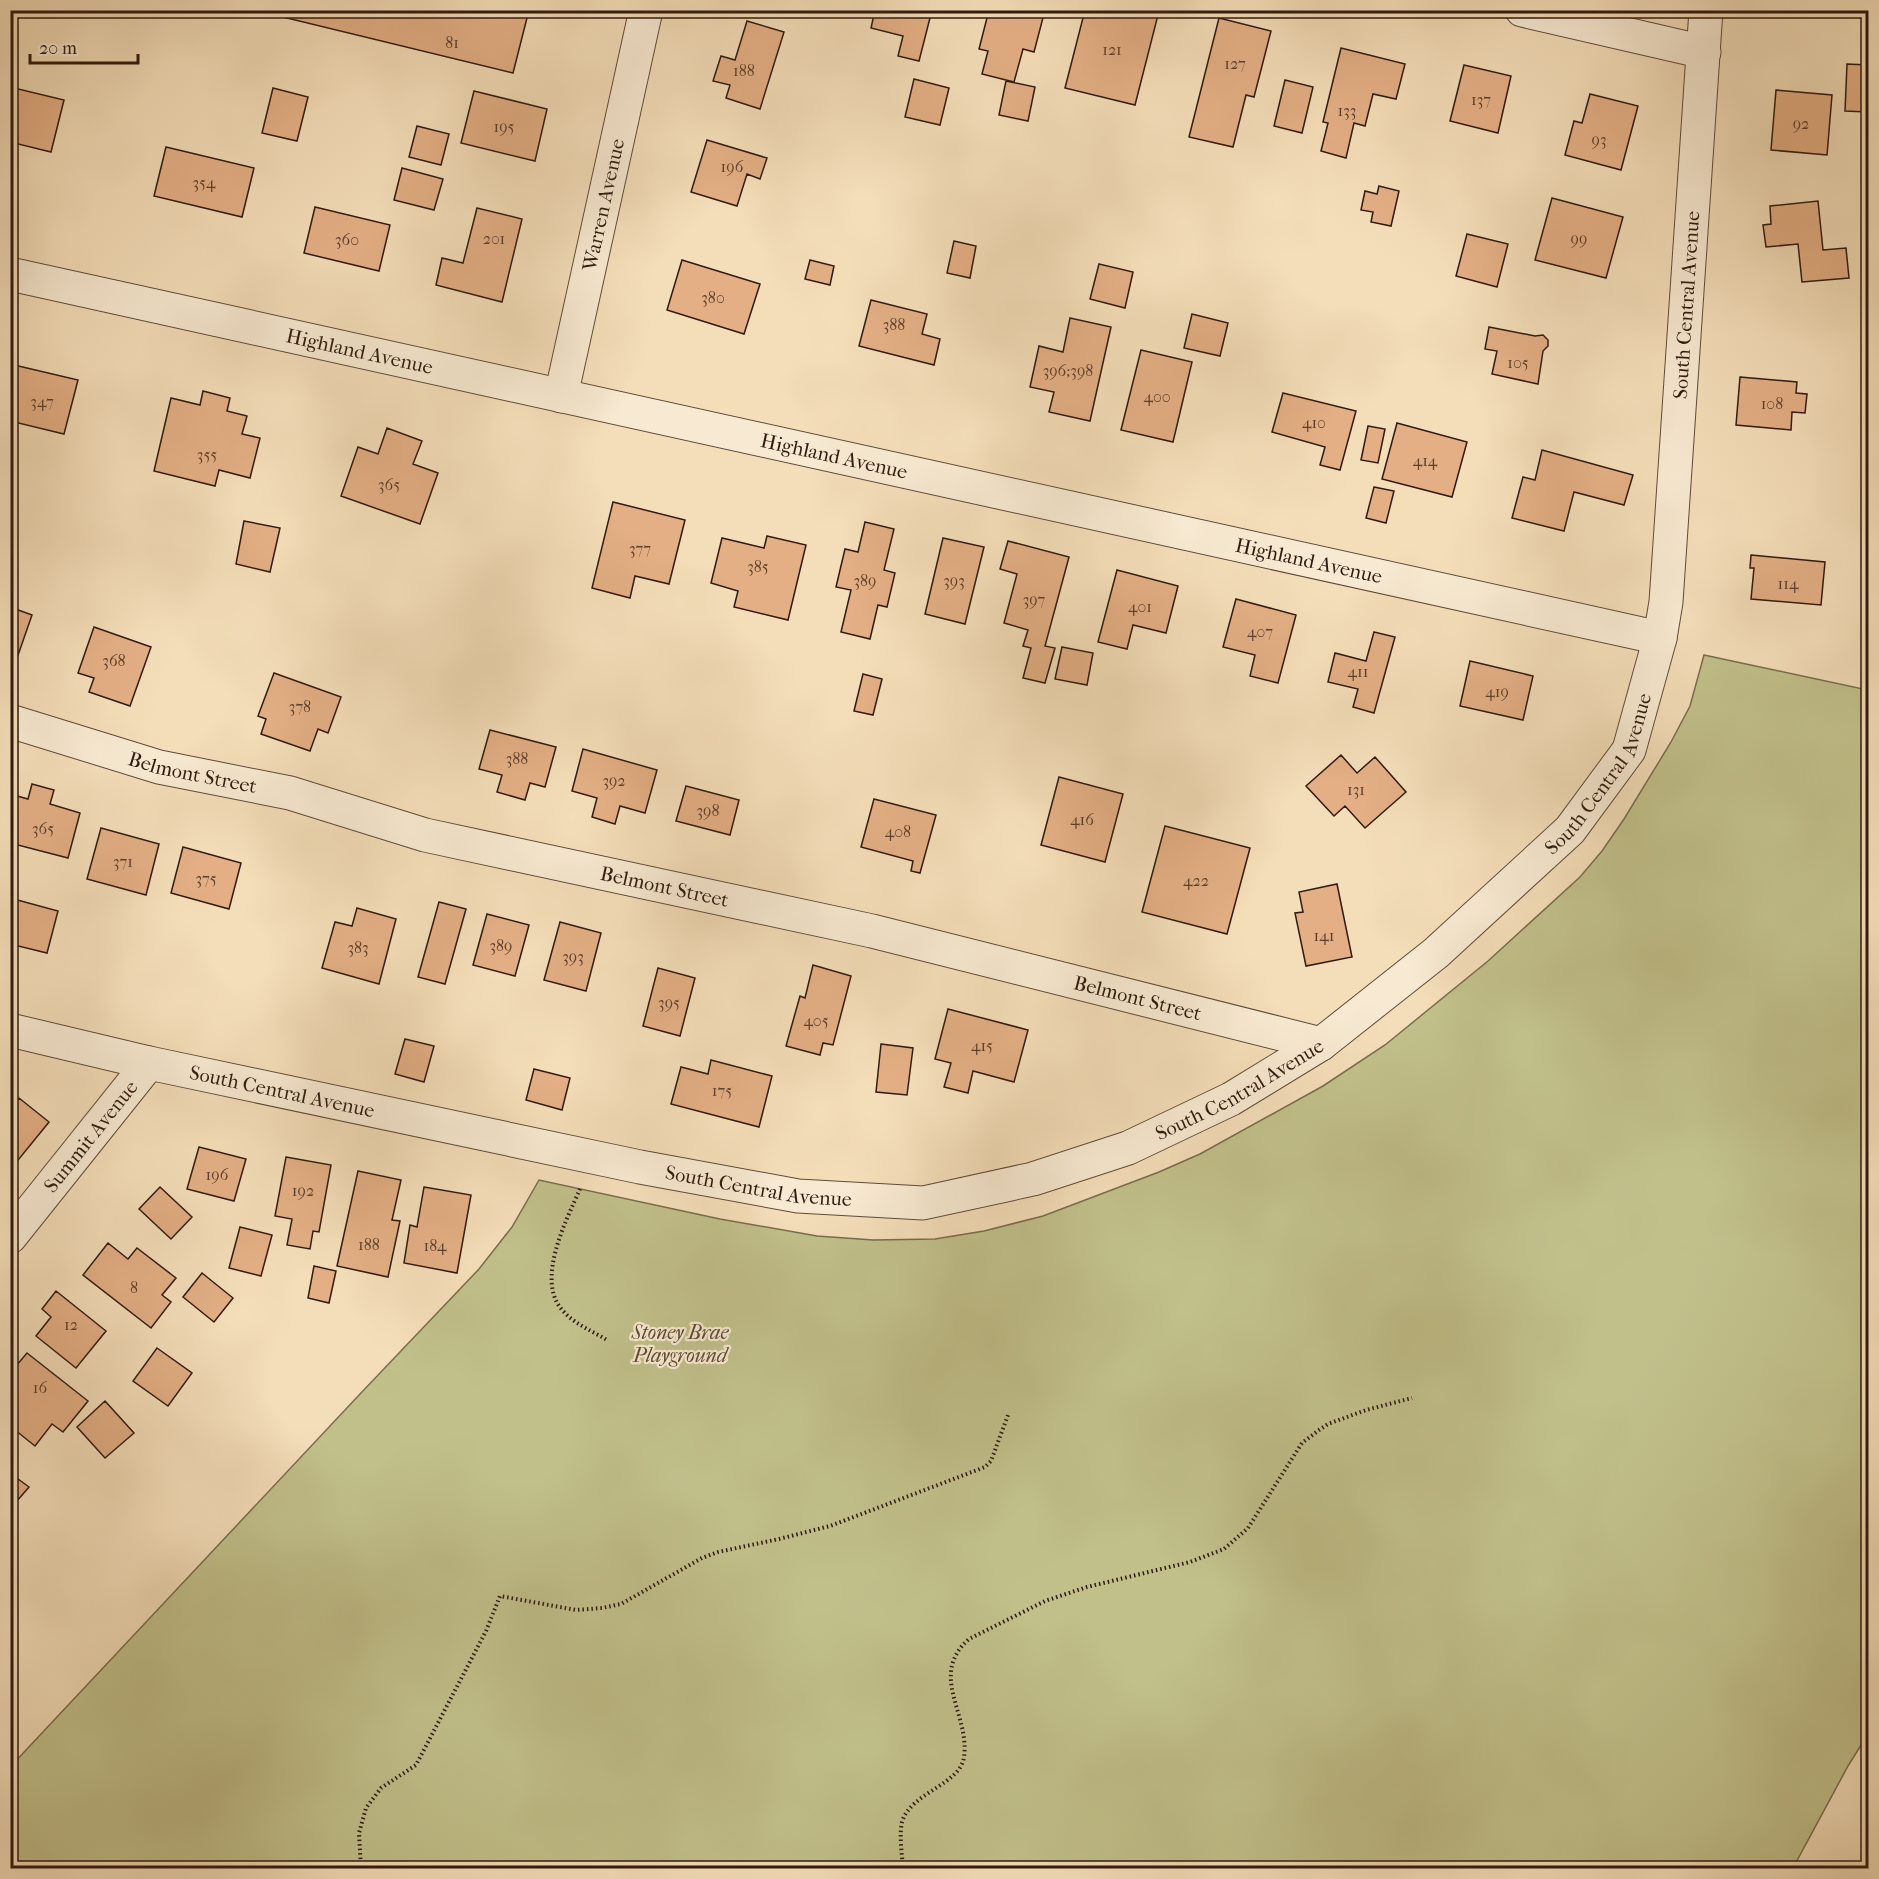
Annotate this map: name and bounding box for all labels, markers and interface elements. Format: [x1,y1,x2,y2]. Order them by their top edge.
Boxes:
scale bar [30,27,138,65]
house number: 81 [445,33,459,52]
text: 20 m [39,38,77,59]
house number: 121 [1102,40,1122,59]
house number: 127 [1224,54,1246,73]
house number: 188 [733,61,755,80]
house number: 137 [1471,90,1491,109]
house number: 133 [1338,101,1356,120]
house number: 92 [1793,114,1809,133]
house number: 195 [493,117,515,136]
house number: 93 [1592,130,1606,149]
street label: Warren Avenue [578,136,629,274]
house number: 196 [721,157,744,176]
house number: 354 [193,173,216,192]
street label: South Central Avenue [1669,210,1704,400]
house number: 201 [483,229,505,248]
house number: 99 [1571,229,1587,248]
house number: 360 [335,230,359,249]
house number: 380 [701,288,725,307]
house number: 388 [883,315,905,334]
street label: Highland Avenue [284,324,435,379]
house number: 105 [1507,353,1529,372]
house number: 396;398 [1043,361,1093,380]
house number: 400 [1143,387,1171,406]
house number: 347 [30,392,54,411]
house number: 108 [1761,394,1783,413]
house number: 410 [1302,413,1326,432]
street label: Highland Avenue [759,429,910,484]
house number: 355 [197,445,217,464]
house number: 414 [1413,451,1438,470]
house number: 365 [378,475,400,494]
street label: Highland Avenue [1233,534,1384,588]
house number: 377 [629,539,651,558]
house number: 385 [747,557,769,576]
house number: 389 [854,571,877,590]
house number: 393 [943,571,965,590]
house number: 114 [1778,574,1799,593]
house number: 397 [1023,590,1046,609]
house number: 401 [1128,597,1152,616]
house number: 407 [1247,622,1273,641]
house number: 368 [102,651,126,670]
house number: 411 [1348,662,1368,681]
house number: 419 [1485,682,1509,701]
street label: South Central Avenue [1540,690,1656,859]
house number: 378 [289,697,311,716]
street label: Belmont Street [126,747,259,798]
house number: 388 [506,749,528,768]
house number: 392 [602,771,626,790]
house number: 131 [1347,780,1365,799]
house number: 398 [697,801,720,820]
house number: 416 [1070,810,1094,829]
house number: 365 [32,819,54,838]
house number: 408 [885,822,911,841]
house number: 371 [113,852,133,871]
street label: Belmont Street [598,862,731,912]
house number: 375 [195,869,217,888]
house number: 422 [1183,871,1209,890]
house number: 141 [1314,926,1334,945]
house number: 389 [490,936,513,955]
house number: 383 [347,938,369,957]
house number: 393 [562,947,584,966]
street label: Belmont Street [1071,971,1204,1025]
house number: 395 [658,993,680,1012]
house number: 405 [803,1011,829,1030]
street label: South Central Avenue [1152,1034,1328,1145]
house number: 415 [971,1036,993,1055]
street label: South Central Avenue [188,1061,377,1122]
street label: Summit Avenue [39,1076,143,1197]
house number: 175 [712,1081,732,1100]
street label: South Central Avenue [663,1161,852,1211]
house number: 196 [206,1165,229,1184]
house number: 192 [292,1181,314,1200]
house number: 188 [358,1235,380,1254]
house number: 184 [423,1236,447,1255]
house number: 8 [130,1278,138,1297]
house number: 12 [64,1315,78,1334]
park label: Stoney Brae Playground [631,1321,730,1367]
house number: 16 [33,1378,47,1397]

